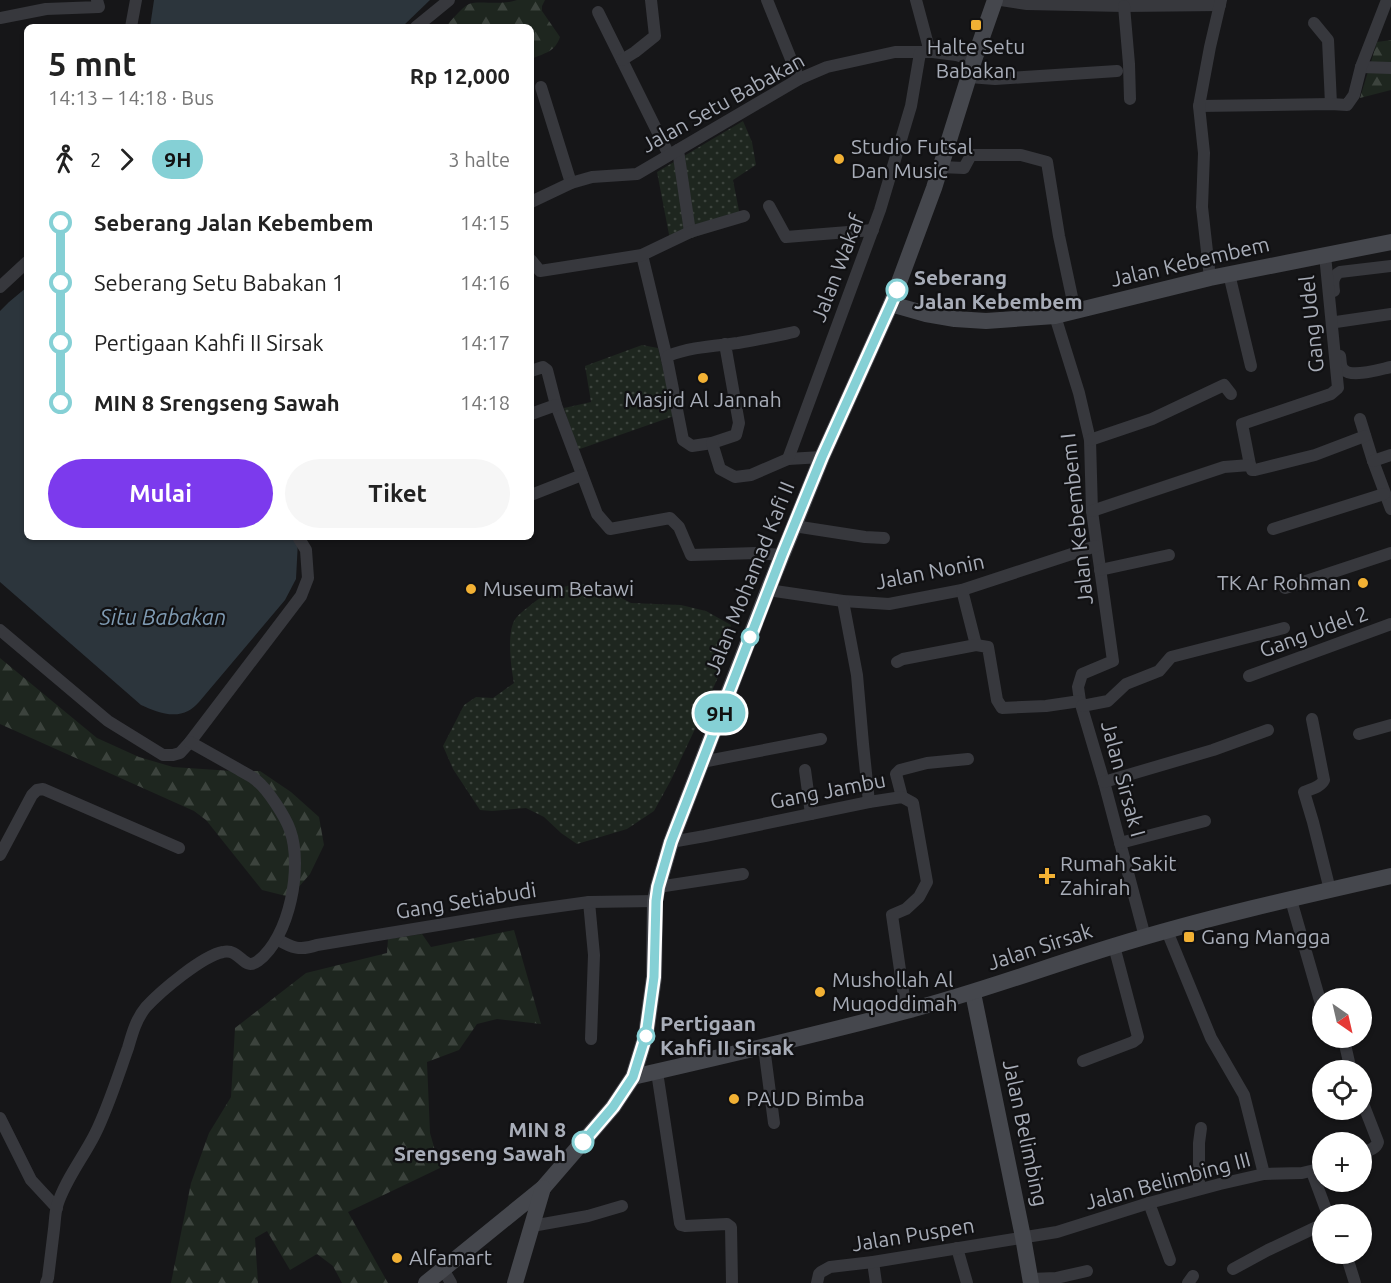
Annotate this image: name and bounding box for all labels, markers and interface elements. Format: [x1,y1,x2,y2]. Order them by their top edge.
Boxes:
marker: Halte Setu Babakan [969,18,983,32]
place label: Halte Setu Babakan [927,34,1025,82]
text: 5 mnt [48,45,136,82]
street label: Jalan Setu Babakan [637,47,808,157]
text: Rp 12,000 [410,63,510,88]
text: 14:13 – 14:18 · Bus [48,86,214,109]
place label: Studio Futsal Dan Music [851,134,973,182]
icon: walk [48,143,81,176]
icon: forward [110,143,143,176]
text: 9H [164,147,191,171]
text: 2 [90,148,101,171]
text: 3 halte [448,148,510,171]
marker: Studio Futsal Dan Music [832,152,846,166]
street label: Jalan Wakaf [806,209,869,325]
text: Seberang Jalan Kebembem [94,210,373,235]
text: 14:15 [460,211,510,234]
street label: Jalan Kebembem [1108,231,1272,291]
place label: Seberang Jalan Kebembem [914,265,1083,313]
text: Seberang Setu Babakan 1 [94,270,344,295]
text: 14:16 [460,271,510,294]
street label: Gang Udel [1294,274,1328,374]
marker: Seberang Jalan Kebembem [886,279,908,301]
text: Pertigaan Kahfi II Sirsak [94,330,324,355]
text: 14:17 [460,331,510,354]
marker: Masjid Al Jannah [696,371,710,385]
place label: Masjid Al Jannah [624,387,782,411]
text: MIN 8 Srengseng Sawah [94,390,340,415]
text: 14:18 [460,391,510,414]
street label: Jalan Kebembem I [1055,432,1097,606]
button: Mulai [48,459,273,528]
button: Tiket [285,459,510,528]
street label: Jalan Mohamad Kafi II [699,478,799,678]
street label: Jalan Nonin [873,549,986,593]
place label: TK Ar Rohman [1217,570,1351,594]
place label: Museum Betawi [483,576,634,600]
marker: TK Ar Rohman [1356,576,1370,590]
marker: Museum Betawi [464,582,478,596]
street label: Gang Udel 2 [1256,600,1371,662]
water label: Situ Babakan [99,604,226,629]
unlabelled marker [741,628,759,646]
line badge: 9H [693,694,747,732]
text: 9H [706,701,734,725]
street label: Jalan Sirsak I [1097,718,1151,839]
street label: Gang Jambu [768,767,888,813]
place label: Rumah Sakit Zahirah [1060,851,1177,899]
marker: Rumah Sakit Zahirah [1038,867,1056,885]
street label: Gang Setiabudi [394,877,538,923]
street label: Jalan Sirsak [984,918,1096,974]
place label: Gang Mangga [1201,924,1331,948]
marker: Gang Mangga [1182,930,1196,944]
place label: Mushollah Al Muqoddimah [832,967,957,1015]
marker: Mushollah Al Muqoddimah [813,985,827,999]
north arrow [1312,988,1372,1048]
map controls [1312,988,1372,1264]
place label: Pertigaan Kahfi II Sirsak [660,1011,794,1059]
marker: Pertigaan Kahfi II Sirsak [637,1027,655,1045]
street label: Jalan Belimbing [999,1057,1053,1208]
button: locate [1312,1060,1372,1120]
place label: PAUD Bimba [746,1086,865,1110]
marker: PAUD Bimba [727,1092,741,1106]
place label: MIN 8 Srengseng Sawah [394,1117,566,1165]
marker: MIN 8 Srengseng Sawah [572,1131,594,1153]
button: + [1312,1132,1372,1192]
street label: Jalan Belimbing III [1082,1146,1253,1214]
button: − [1312,1204,1372,1264]
street label: Jalan Puspen [850,1212,976,1256]
place label: Alfamart [409,1245,492,1269]
marker: Alfamart [390,1251,404,1265]

